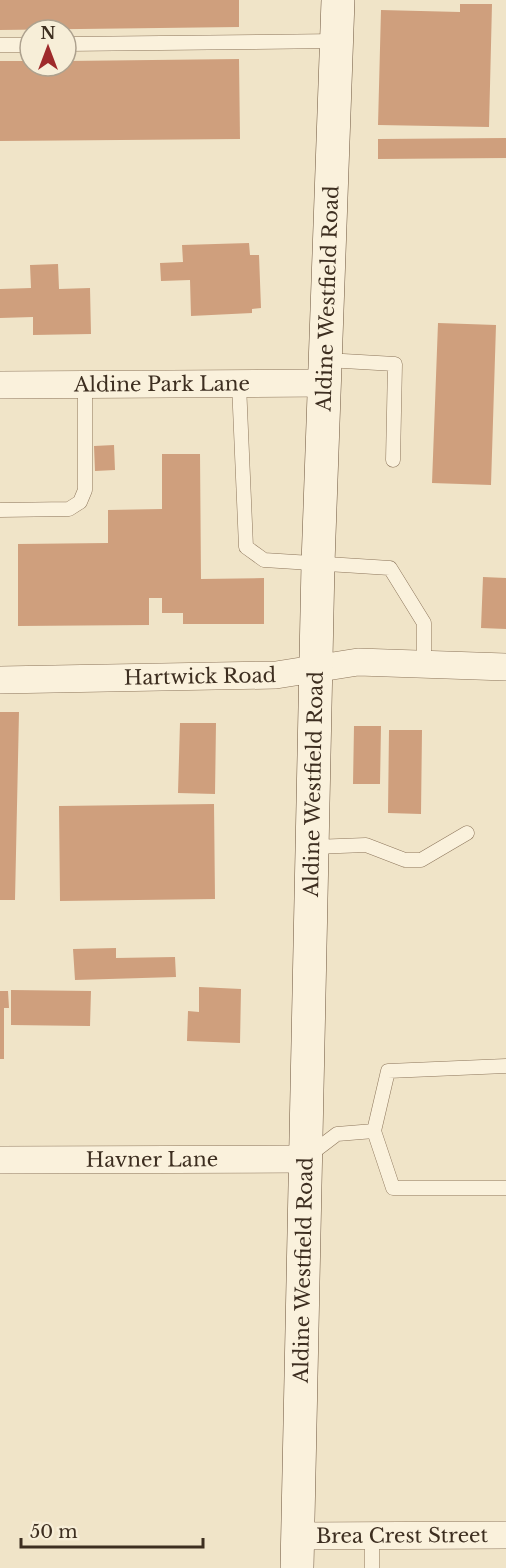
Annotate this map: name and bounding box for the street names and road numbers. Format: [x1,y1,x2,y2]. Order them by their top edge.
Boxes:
street label: Aldine Westfield Road [311,185,343,413]
street label: Aldine Park Lane [73,371,250,397]
street label: Hartwick Road [124,663,276,690]
street label: Aldine Westfield Road [299,671,328,898]
street label: Havner Lane [86,1147,218,1172]
street label: Aldine Westfield Road [289,1157,318,1384]
street label: Brea Crest Street [316,1523,489,1548]

